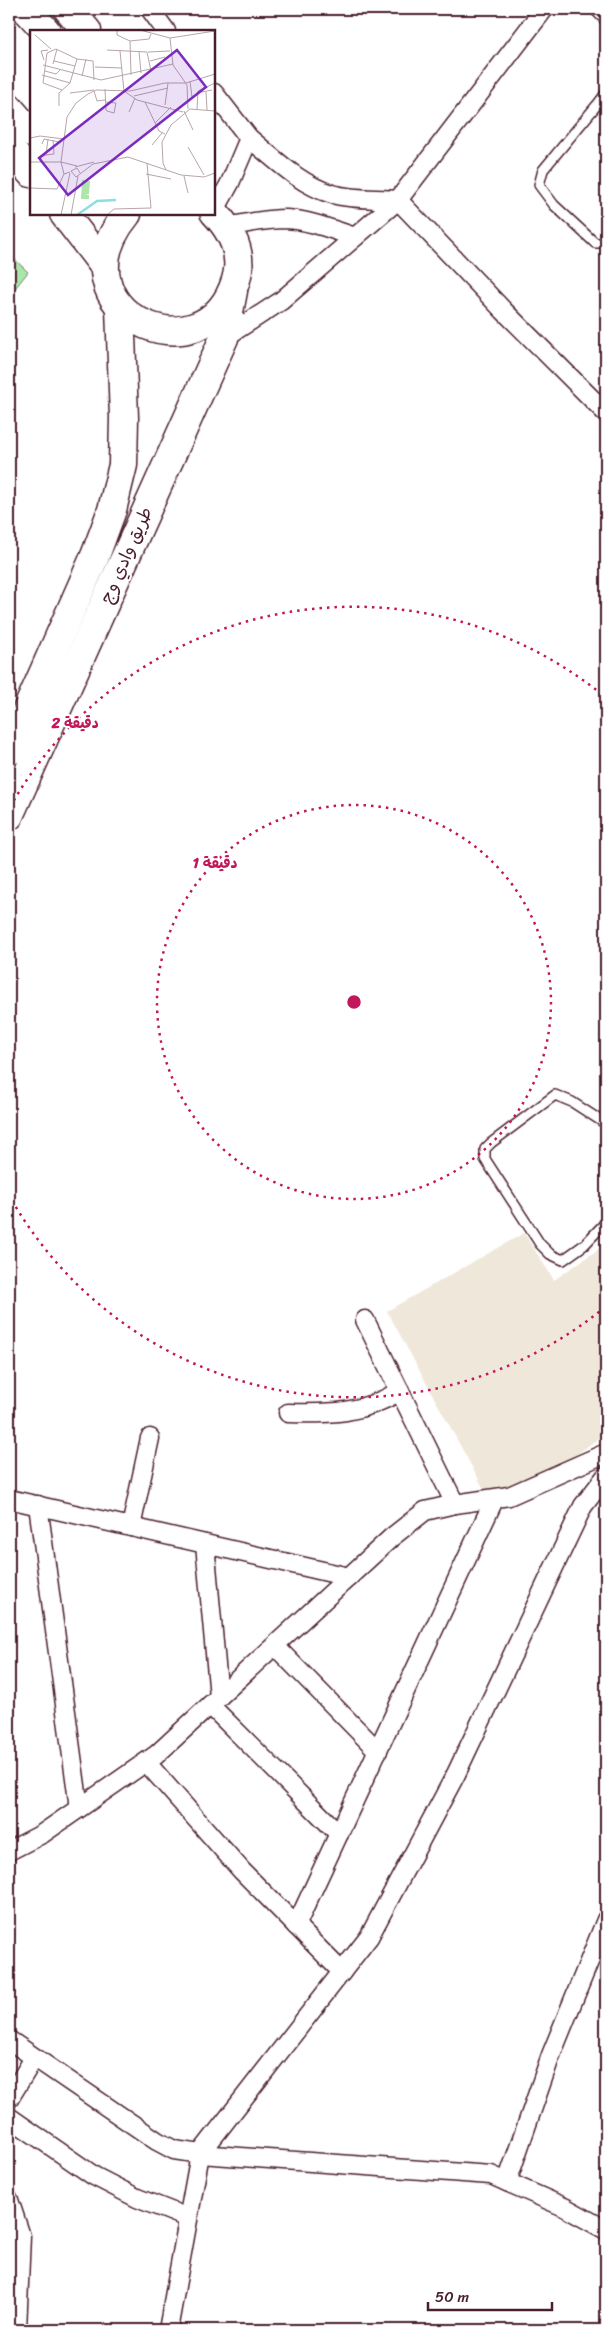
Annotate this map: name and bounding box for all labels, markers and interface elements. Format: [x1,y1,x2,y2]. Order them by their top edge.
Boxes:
inset map [30,30,215,215]
street label: طريق وادي وج [90,501,162,609]
text: 2 دقيقة [50,710,99,736]
text: 1 دقيقة [193,850,238,876]
centre of rings [345,993,363,1011]
scale bar [428,2279,551,2311]
text: 50 m [435,2284,470,2310]

